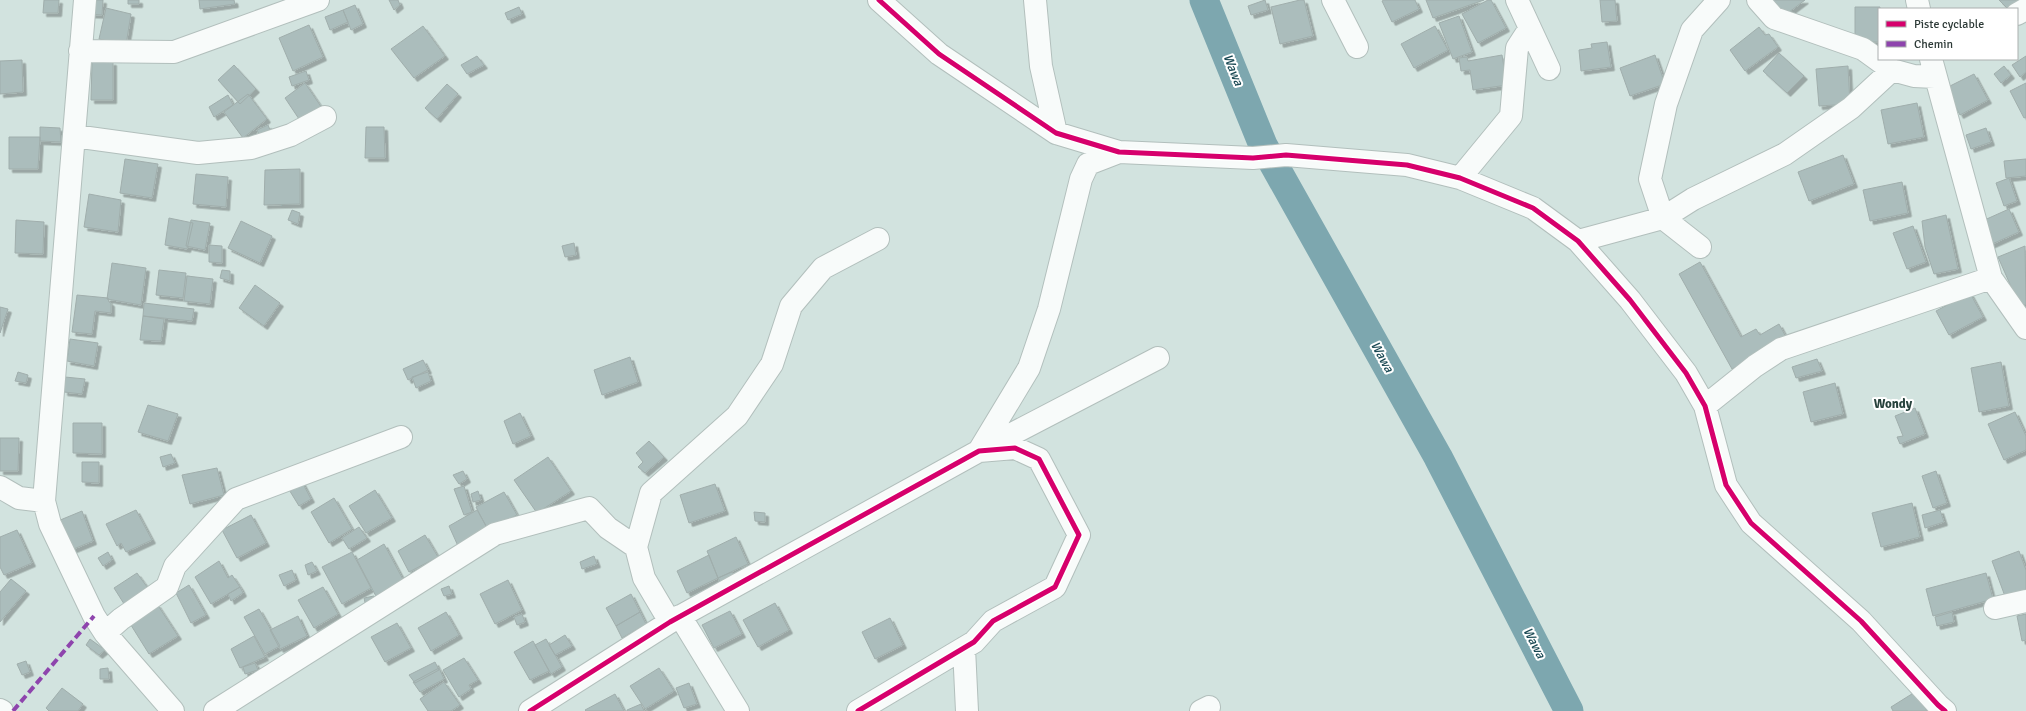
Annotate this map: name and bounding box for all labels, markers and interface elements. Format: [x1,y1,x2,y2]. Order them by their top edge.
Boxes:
legend [1878,8,2018,60]
text: Piste cyclable [1914,17,1984,32]
text: Chemin [1914,37,1953,52]
water label: Wawa [1219,52,1247,89]
water label: Wawa [1367,339,1397,376]
district label: Wondy [1874,396,1913,412]
water label: Wawa [1519,625,1549,662]

